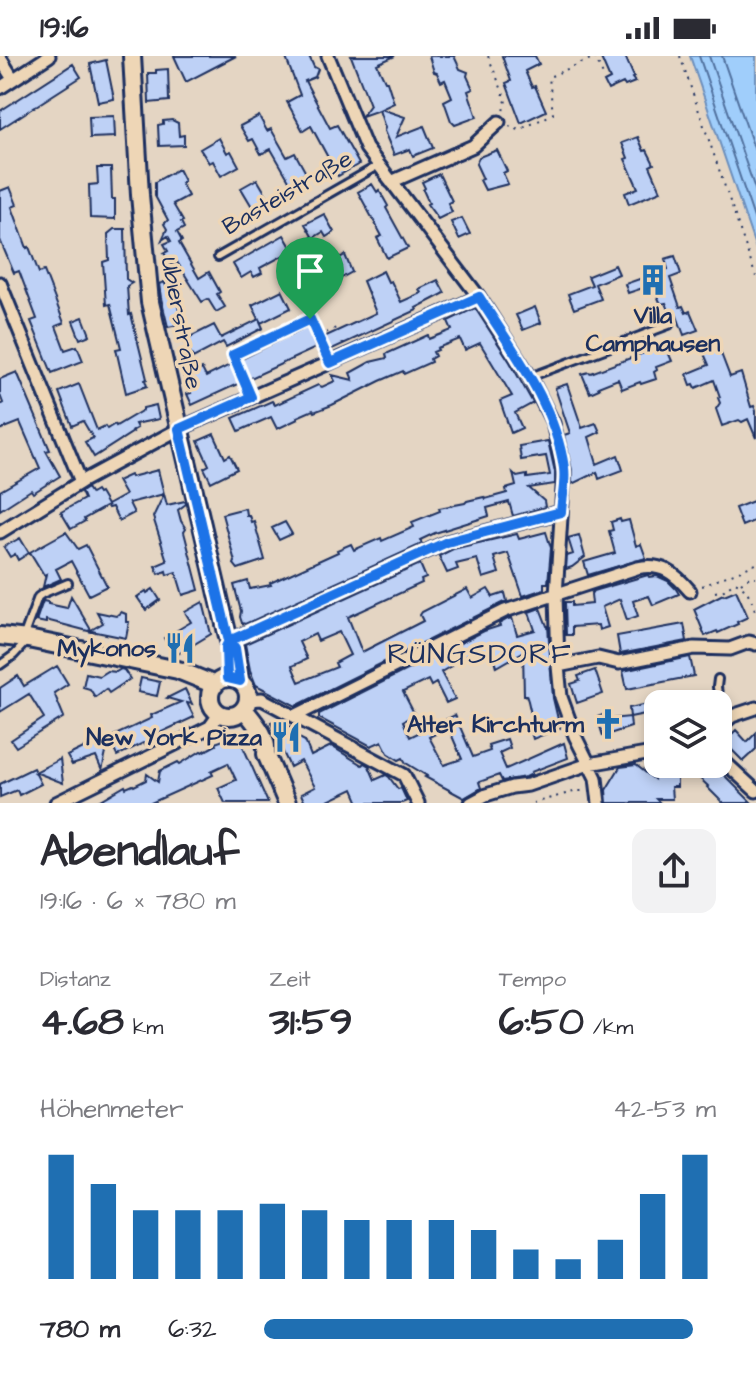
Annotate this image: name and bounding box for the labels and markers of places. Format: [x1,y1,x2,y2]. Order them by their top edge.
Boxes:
pin [276,237,344,319]
building icon: Villa Camphausen [636,263,670,297]
place label: Villa Camphausen [586,299,720,361]
restaurant icon: Mykonos [163,631,197,665]
place label: Mykonos [57,632,156,668]
church icon: Alter Kirchturm [591,707,625,741]
place label: Alter Kirchturm [407,708,584,742]
restaurant icon: New York Pizza [269,720,303,754]
place label: New York Pizza [86,721,263,755]

